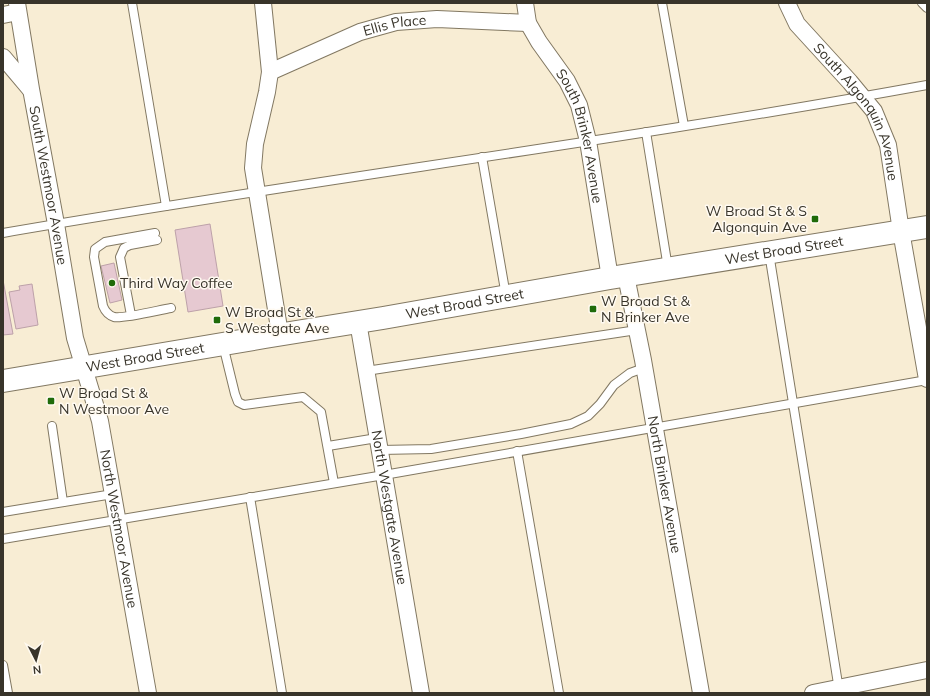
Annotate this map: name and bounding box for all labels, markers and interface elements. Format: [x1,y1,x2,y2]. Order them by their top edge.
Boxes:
street label: Ellis Place [361,11,427,40]
street label: South Algonquin Avenue [810,39,902,182]
street label: South Brinker Avenue [552,65,607,205]
street label: South Westmoor Avenue [25,104,72,266]
place label: W Broad St & S Algonquin Ave [706,202,807,236]
marker: W Broad St & S Algonquin Ave [810,214,820,224]
street label: West Broad Street [724,232,845,268]
place label: Third Way Coffee [120,274,233,292]
marker: Third Way Coffee [107,278,117,288]
street label: West Broad Street [404,284,525,323]
place label: W Broad St & N Brinker Ave [601,292,690,326]
place label: W Broad St & S Westgate Ave [225,303,329,337]
marker: W Broad St & N Brinker Ave [588,304,598,314]
marker: W Broad St & S Westgate Ave [212,315,222,325]
street label: West Broad Street [85,338,206,376]
place label: W Broad St & N Westmoor Ave [59,384,169,418]
marker: W Broad St & N Westmoor Ave [46,396,56,406]
street label: North Brinker Avenue [644,414,685,554]
street label: North Westgate Avenue [367,429,411,586]
street label: North Westmoor Avenue [96,448,142,609]
north arrow [16,640,56,680]
text: N [32,663,42,677]

